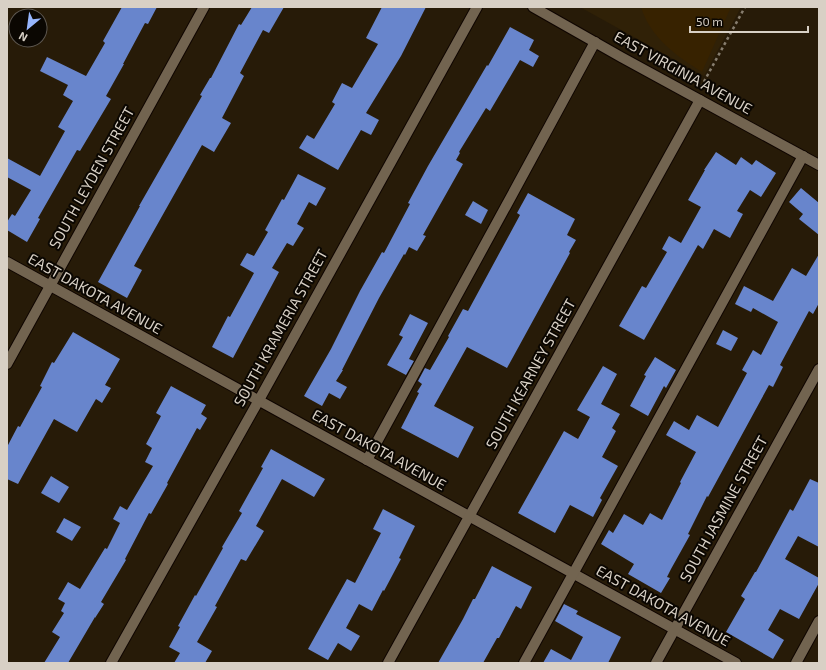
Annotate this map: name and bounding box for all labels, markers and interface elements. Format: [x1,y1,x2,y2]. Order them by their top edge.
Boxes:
north arrow [8,8,48,48]
scale bar [690,8,808,34]
text: 50 m [696,14,723,28]
street label: EAST VIRGINIA AVENUE [611,27,756,118]
text: N [16,30,30,45]
street label: SOUTH LEYDEN STREET [45,103,138,252]
street label: SOUTH KRAMERIA STREET [229,246,331,409]
street label: EAST DAKOTA AVENUE [25,249,166,337]
street label: SOUTH KEARNEY STREET [481,295,579,452]
street label: EAST DAKOTA AVENUE [309,405,450,493]
street label: SOUTH JASMINE STREET [675,432,771,585]
street label: EAST DAKOTA AVENUE [593,561,734,649]

